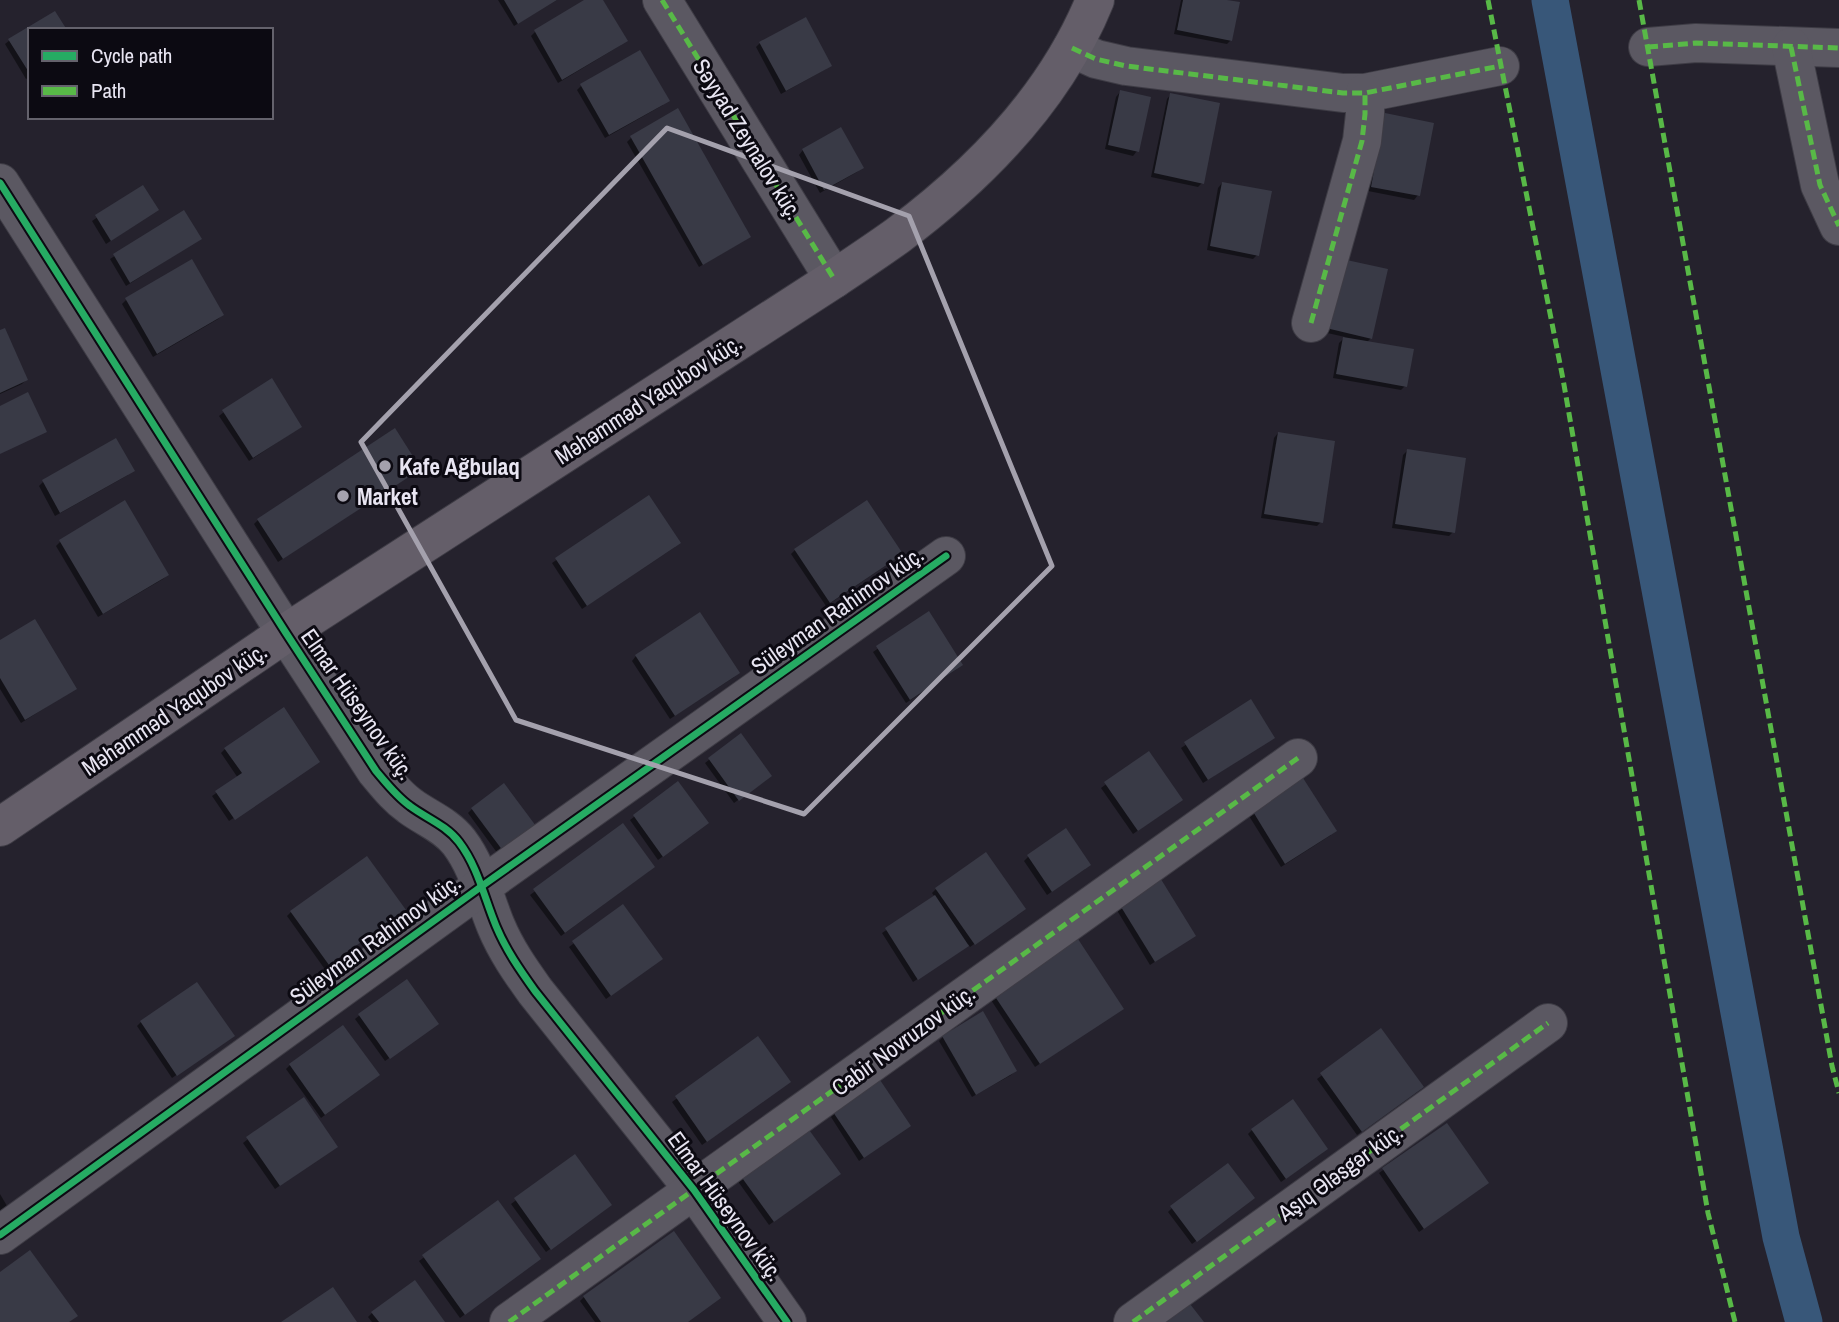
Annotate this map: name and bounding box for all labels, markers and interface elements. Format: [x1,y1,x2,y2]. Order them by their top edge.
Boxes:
legend [28,28,273,119]
text: Cycle path [91,41,172,70]
street label: Səyyad Zeynalov küç. [686,53,810,225]
text: Path [91,76,126,105]
street label: Məhəmməd Yaqubov küç. [548,327,748,471]
place label: Kafe Ağbulaq [399,451,520,482]
marker: Kafe Ağbulaq [377,458,393,474]
place label: Market [357,481,418,512]
marker: Market [335,488,351,504]
street label: Süleyman Rahimov küç. [744,539,930,681]
street label: Elmar Hüseynov küç. [294,622,422,786]
street label: Məhəmməd Yaqubov küç. [75,635,273,783]
street label: Süleyman Rahimov küç. [283,866,467,1012]
street label: Cabir Novruzov küç. [825,977,981,1103]
street label: Aşıq Ələsgər küç. [1270,1116,1409,1229]
street label: Elmar Hüseynov küç. [661,1125,791,1287]

